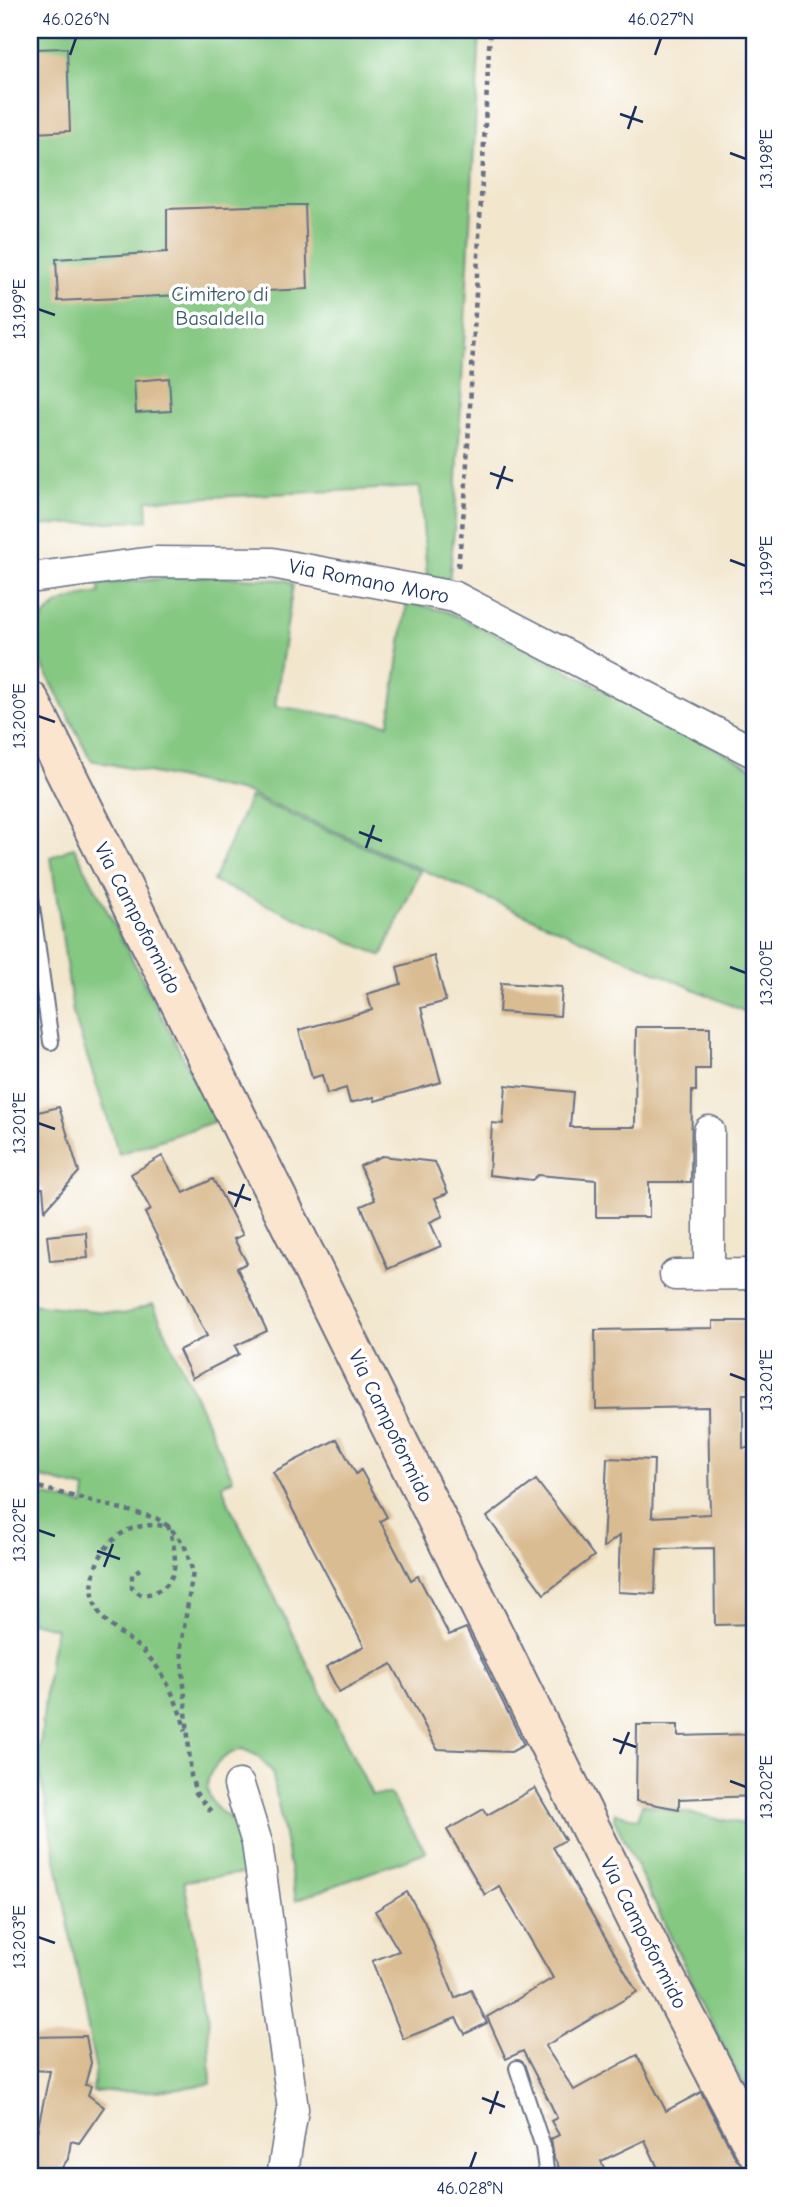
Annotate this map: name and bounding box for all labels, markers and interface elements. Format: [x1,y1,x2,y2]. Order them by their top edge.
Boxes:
text: 46.026°N [42,9,110,30]
text: 46.027°N [628,9,694,30]
text: 13.198°E [756,129,777,189]
text: 13.199°E [9,279,30,339]
park label: Cimitero di Basaldella [171,282,269,330]
text: 13.199°E [756,536,777,596]
street label: Via Romano Moro [287,554,451,608]
text: 13.200°E [9,683,30,749]
street label: Via Campoformido [90,838,186,998]
text: 13.200°E [756,940,777,1006]
text: 13.201°E [9,1092,30,1154]
street label: Via Campoformido [344,1346,438,1506]
text: 13.201°E [756,1349,777,1411]
text: 13.202°E [9,1498,30,1562]
text: 13.202°E [756,1755,777,1819]
street label: Via Campoformido [596,1853,692,2013]
text: 13.203°E [9,1905,30,1969]
text: 46.028°N [436,2178,504,2199]

